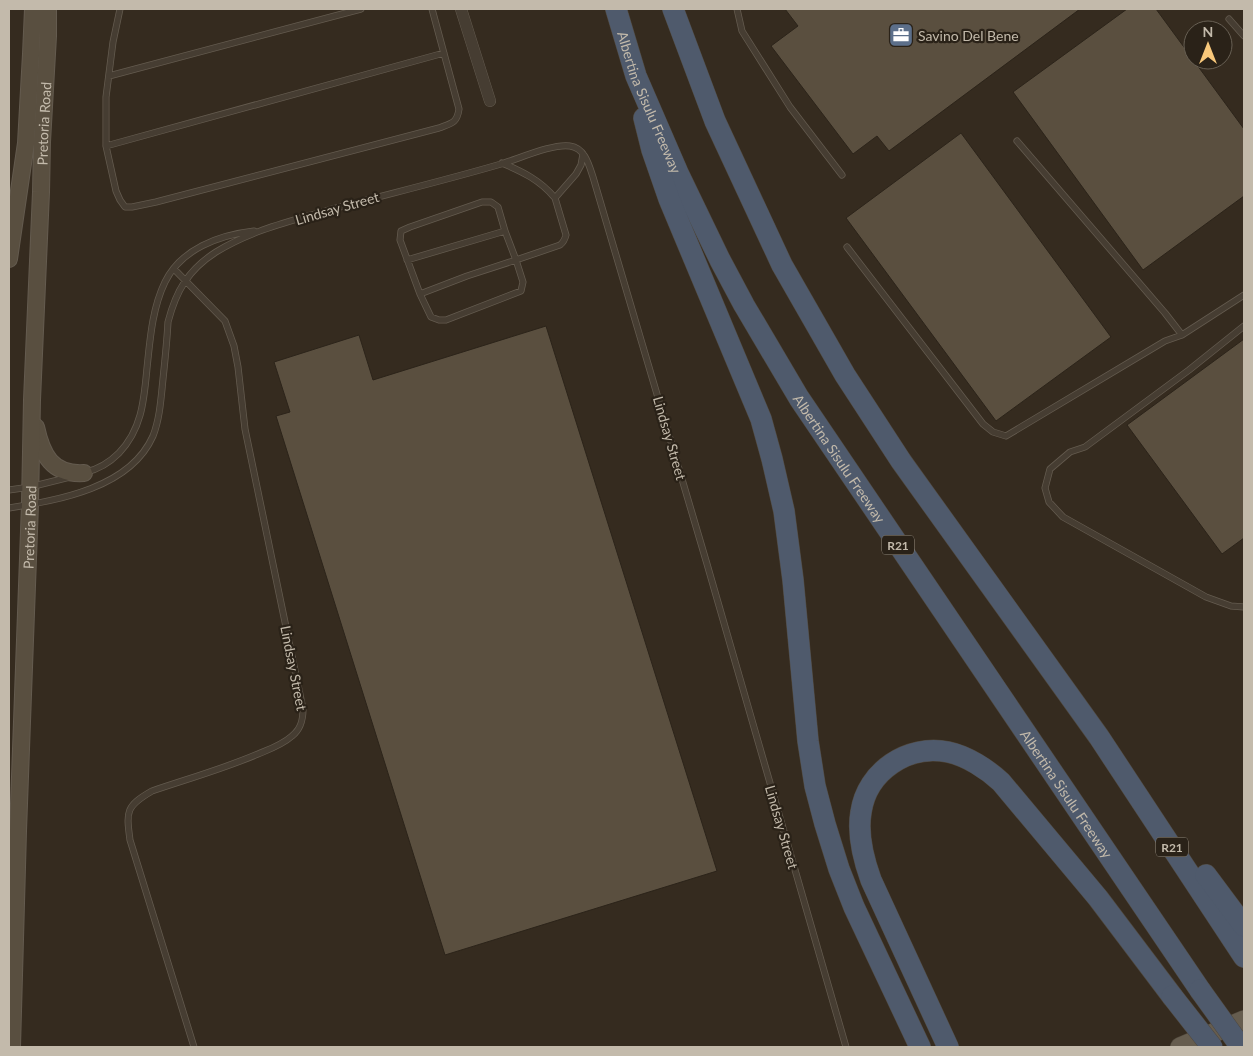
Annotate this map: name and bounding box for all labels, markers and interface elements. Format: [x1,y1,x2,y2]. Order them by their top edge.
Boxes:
north arrow [1183,20,1233,70]
office icon: Savino Del Bene [888,22,914,48]
text: N [1203,23,1213,40]
place label: Savino Del Bene [918,27,1019,44]
street label: Albertina Sisulu Freeway [615,29,686,176]
street label: Pretoria Road [33,81,54,165]
street label: Lindsay Street [293,188,381,228]
street label: Albertina Sisulu Freeway [790,391,890,526]
street label: Lindsay Street [650,394,690,482]
street label: Pretoria Road [19,485,39,569]
road number: R21 [882,536,914,554]
street label: Lindsay Street [277,624,311,712]
street label: Albertina Sisulu Freeway [1017,726,1117,862]
street label: Lindsay Street [762,783,802,871]
road number: R21 [1156,838,1188,856]

